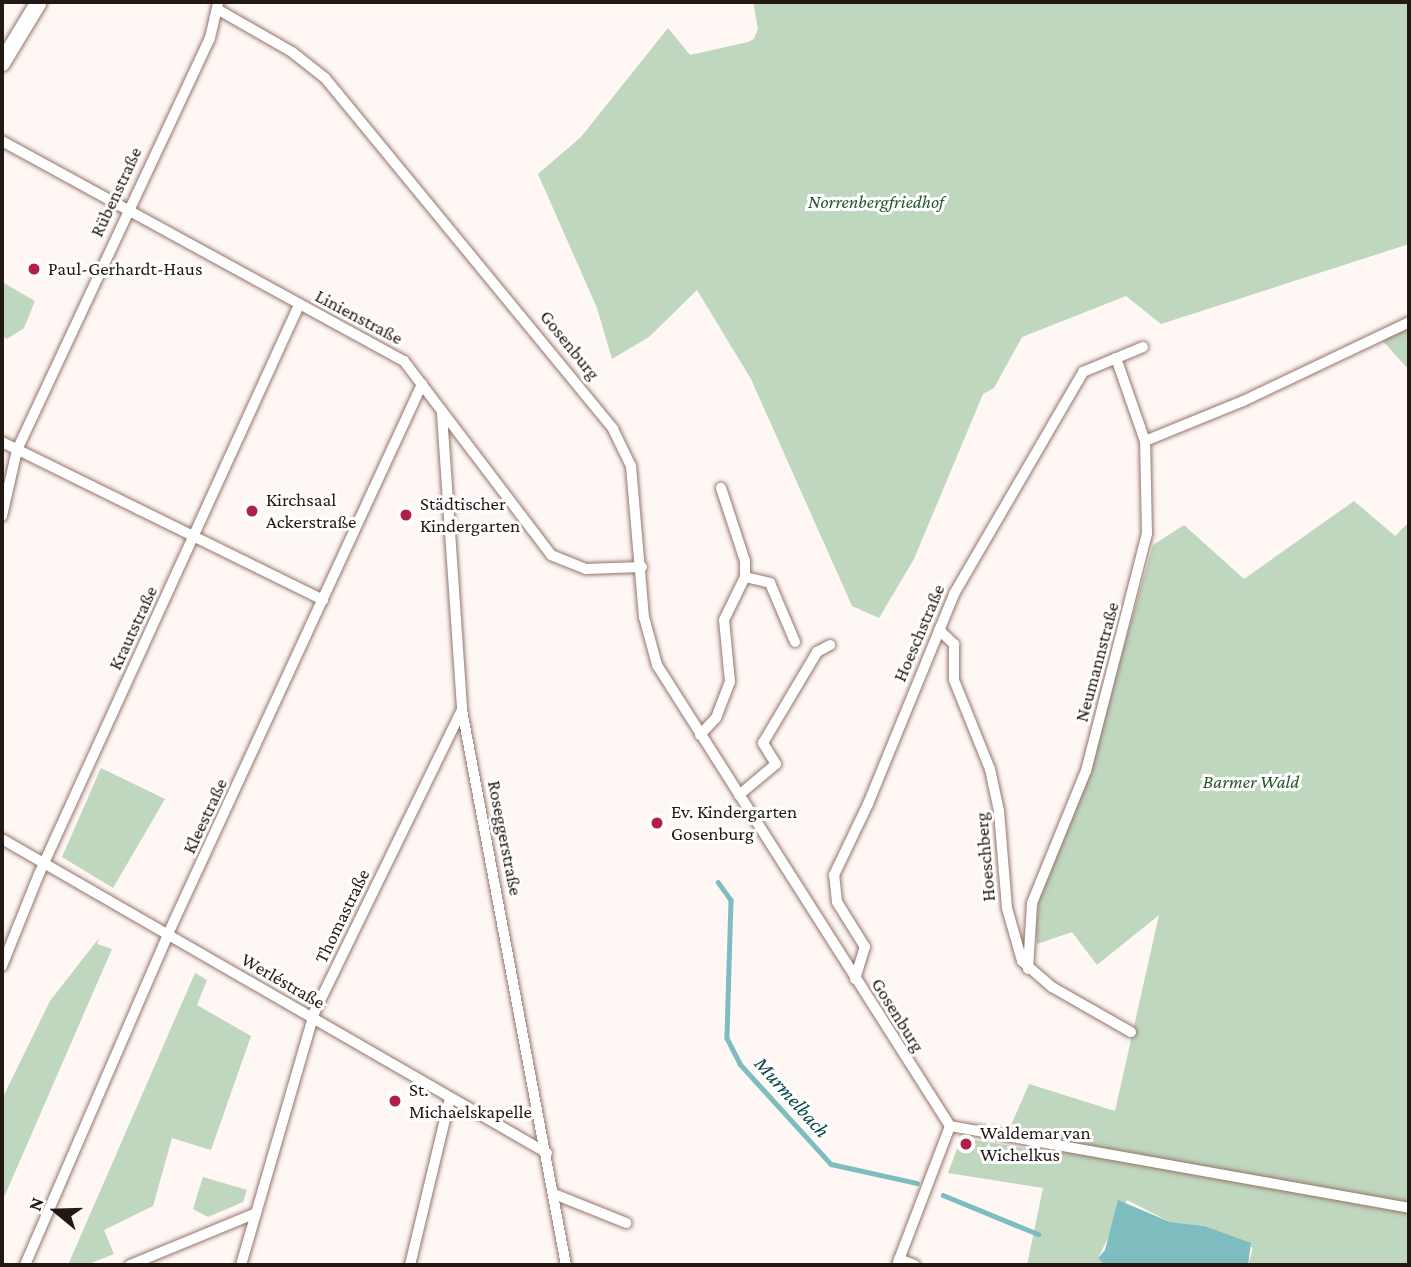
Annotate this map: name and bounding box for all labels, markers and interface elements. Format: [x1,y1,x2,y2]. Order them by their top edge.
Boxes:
street label: Rübenstraße [85,143,147,241]
park label: Norrenbergfriedhof [808,191,944,213]
place label: Paul-Gerhardt-Haus [48,258,202,280]
marker: Paul-Gerhardt-Haus [26,261,42,277]
street label: Linienstraße [311,284,407,350]
street label: Gosenburg [535,306,605,384]
place label: Kirchsaal Ackerstraße [266,489,356,533]
place label: Städtischer Kindergarten [420,493,520,537]
marker: Kirchsaal Ackerstraße [244,503,260,519]
marker: Städtischer Kindergarten [398,507,414,523]
street label: Hoeschstraße [888,581,950,685]
street label: Krautstraße [104,582,162,674]
street label: Neumannstraße [1070,600,1124,724]
park label: Barmer Wald [1203,771,1299,793]
street label: Kleestraße [178,775,232,857]
street label: Roseggerstraße [483,779,527,897]
place label: Ev. Kindergarten Gosenburg [671,801,797,845]
street label: Hoeschberg [970,811,1000,903]
marker: Ev. Kindergarten Gosenburg [649,815,665,831]
street label: Thomastraße [309,865,375,967]
street label: Werléstraße [237,948,329,1014]
street label: Gosenburg [866,974,930,1056]
water label: Murmelbach [749,1051,835,1143]
place label: St. Michaelskapelle [409,1079,532,1123]
marker: St. Michaelskapelle [387,1093,403,1109]
place label: Waldemar van Wichelkus [980,1122,1091,1166]
marker: Waldemar van Wichelkus [958,1136,974,1152]
north arrow [21,1176,91,1246]
text: N [24,1194,48,1214]

